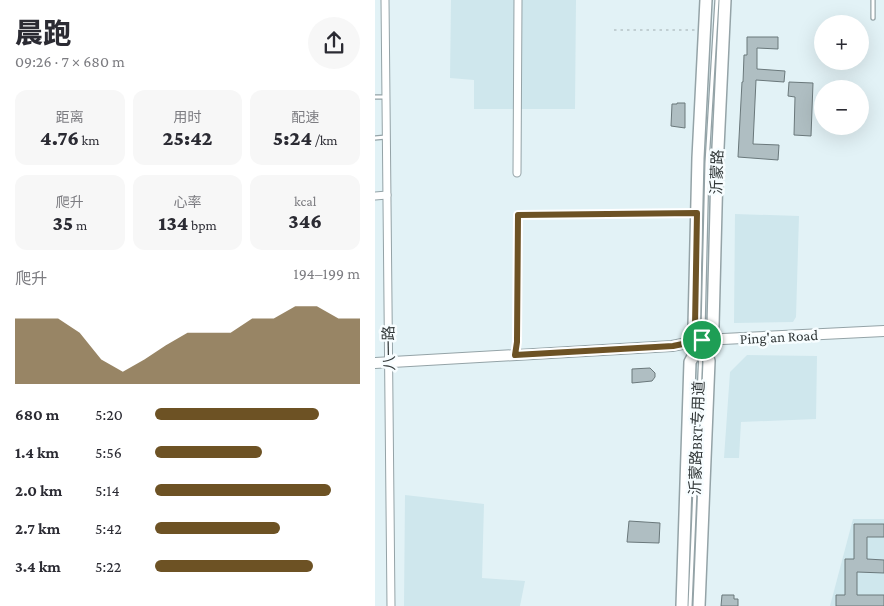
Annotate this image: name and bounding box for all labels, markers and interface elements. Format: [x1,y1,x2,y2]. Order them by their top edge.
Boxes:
map controls [814,15,869,135]
button: + [814,15,869,70]
button: share [308,17,360,69]
text: 晨跑 [15,18,71,49]
text: 09:26 · 7 × 680 m [15,53,125,70]
button: − [814,80,869,135]
text: 距离 [56,109,84,125]
text: 用时 [173,109,201,125]
text: 配速 [291,109,319,125]
text: 4.76 [40,126,79,150]
text: 25:42 [162,126,213,150]
text: 5:24 [273,126,312,150]
text: km [79,132,100,148]
text: /km [312,132,338,148]
street label: 沂蒙路 [707,149,726,195]
text: kcal [294,193,316,209]
text: 爬升 [56,194,84,210]
text: 心率 [173,194,201,210]
text: 346 [288,209,322,233]
text: 35 [52,211,73,235]
text: 134 [158,211,188,235]
text: m [73,217,87,233]
text: bpm [188,217,217,233]
text: 194–199 m [293,265,360,282]
text: 爬升 [15,270,47,287]
pin [681,319,723,361]
street label: 八一路 [381,325,397,371]
icon: arrive [688,326,716,354]
street label: Ping'an Road [739,327,819,348]
street label: 沂蒙路BRT专用道 [686,381,707,495]
text: 680 m [15,406,59,423]
text: 5:20 [95,406,123,423]
text: 1.4 km [15,444,59,461]
text: 5:56 [95,444,122,461]
text: 2.0 km [15,482,62,499]
text: 5:14 [95,482,120,499]
text: 2.7 km [15,520,60,537]
text: 5:42 [95,520,122,537]
text: 3.4 km [15,558,61,575]
text: 5:22 [95,558,121,575]

